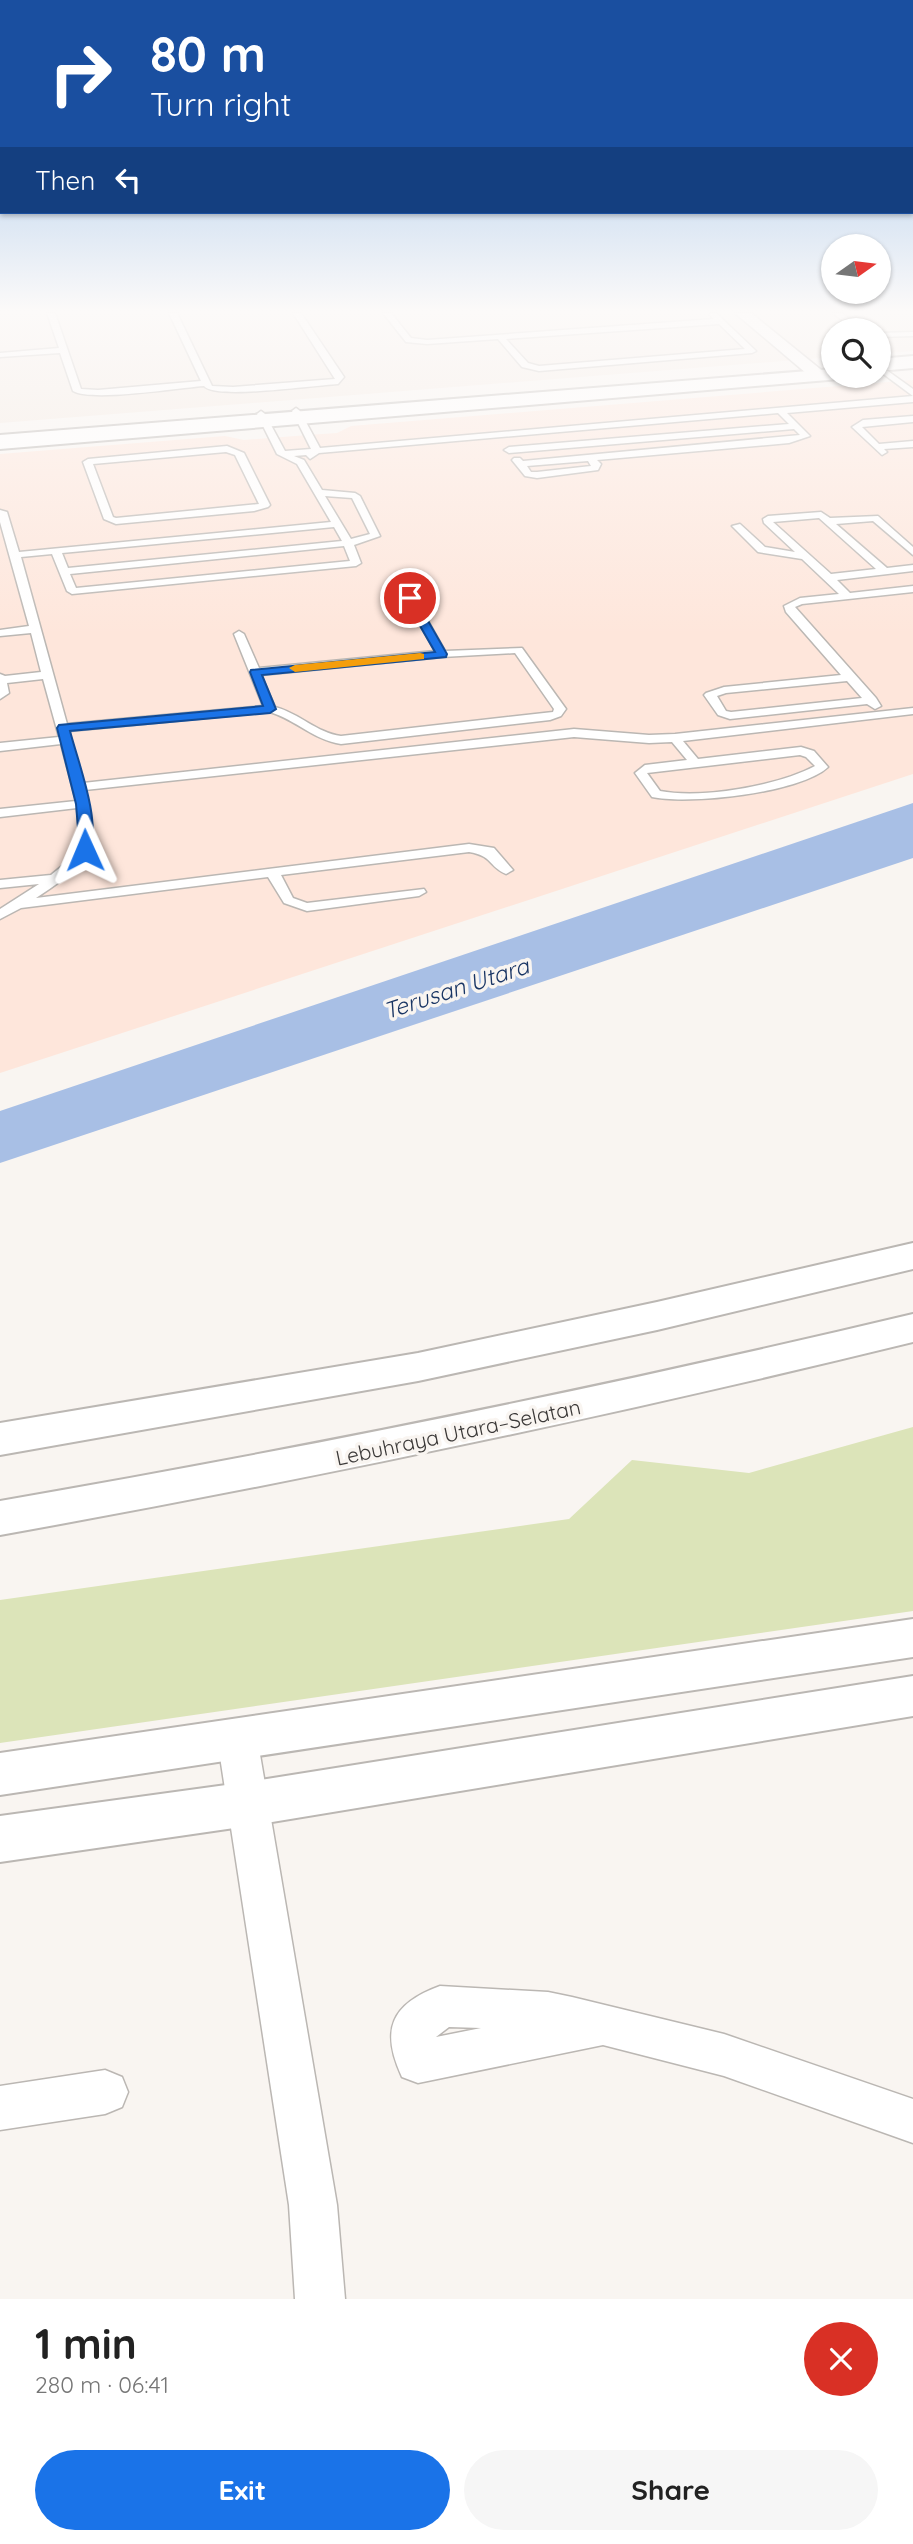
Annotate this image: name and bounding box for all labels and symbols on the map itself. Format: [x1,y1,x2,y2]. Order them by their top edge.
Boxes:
north arrow [821,234,891,304]
pin [380,568,440,628]
position arrow [48,813,122,887]
water label: Terusan Utara [380,951,533,1025]
street label: Lebuhraya Utara–Selatan [333,1393,583,1471]

